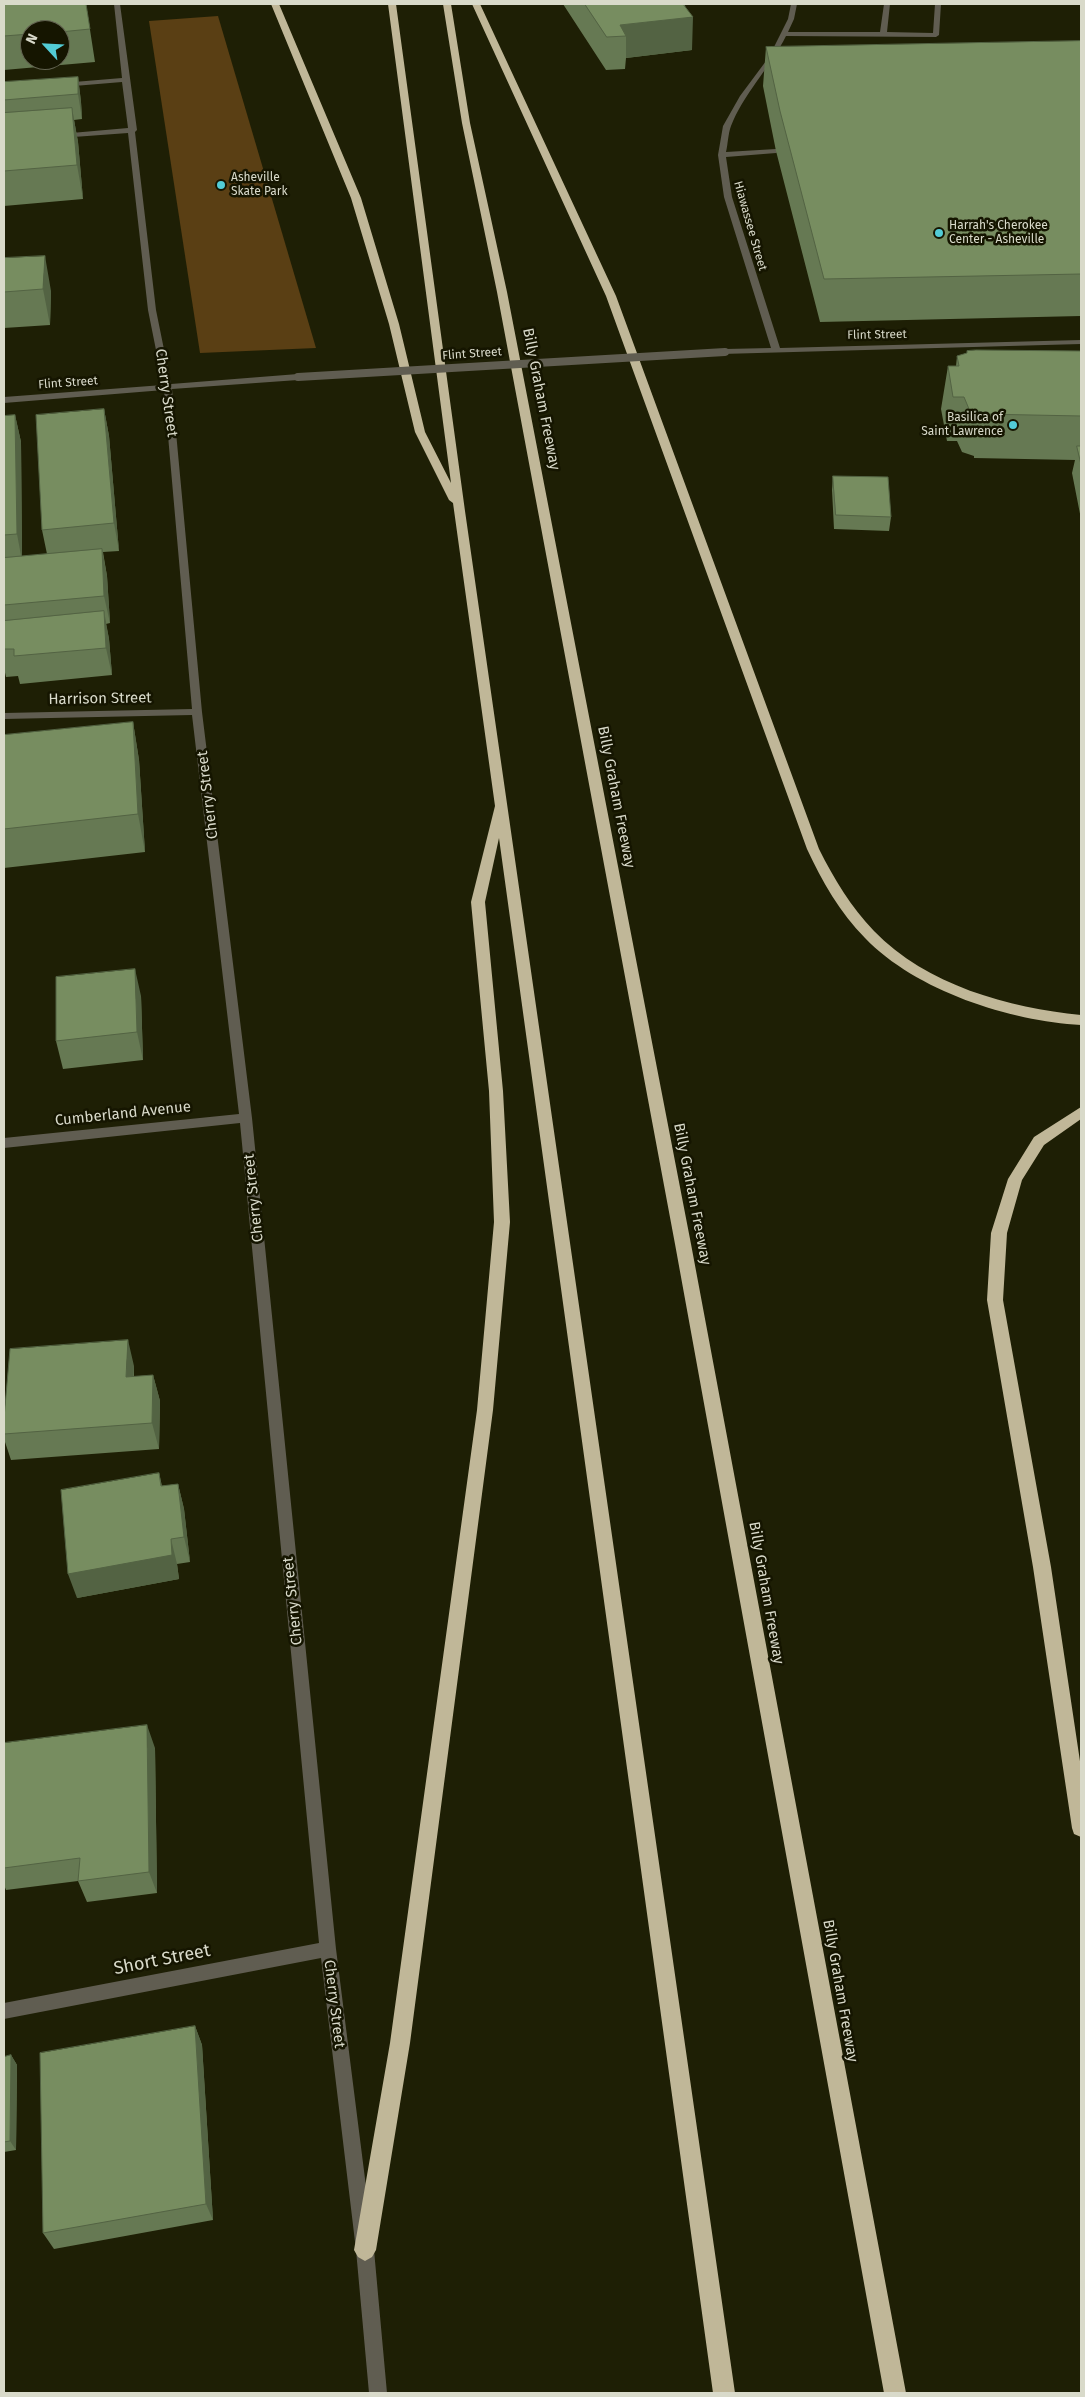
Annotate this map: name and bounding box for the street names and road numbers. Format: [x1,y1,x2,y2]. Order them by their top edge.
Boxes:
street label: Hiawassee Street [730,179,770,273]
street label: Billy Graham Freeway [518,326,564,472]
street label: Flint Street [847,327,907,343]
street label: Flint Street [442,345,502,363]
street label: Cherry Street [151,348,181,438]
street label: Flint Street [38,374,98,392]
street label: Harrison Street [48,689,152,709]
street label: Billy Graham Freeway [593,724,639,870]
street label: Cherry Street [194,750,222,840]
street label: Cumberland Avenue [54,1098,192,1130]
street label: Billy Graham Freeway [669,1121,715,1267]
street label: Cherry Street [240,1153,268,1243]
street label: Billy Graham Freeway [745,1520,787,1666]
street label: Cherry Street [279,1556,307,1646]
street label: Billy Graham Freeway [819,1918,861,2064]
street label: Short Street [112,1940,212,1980]
street label: Cherry Street [320,1959,348,2049]

